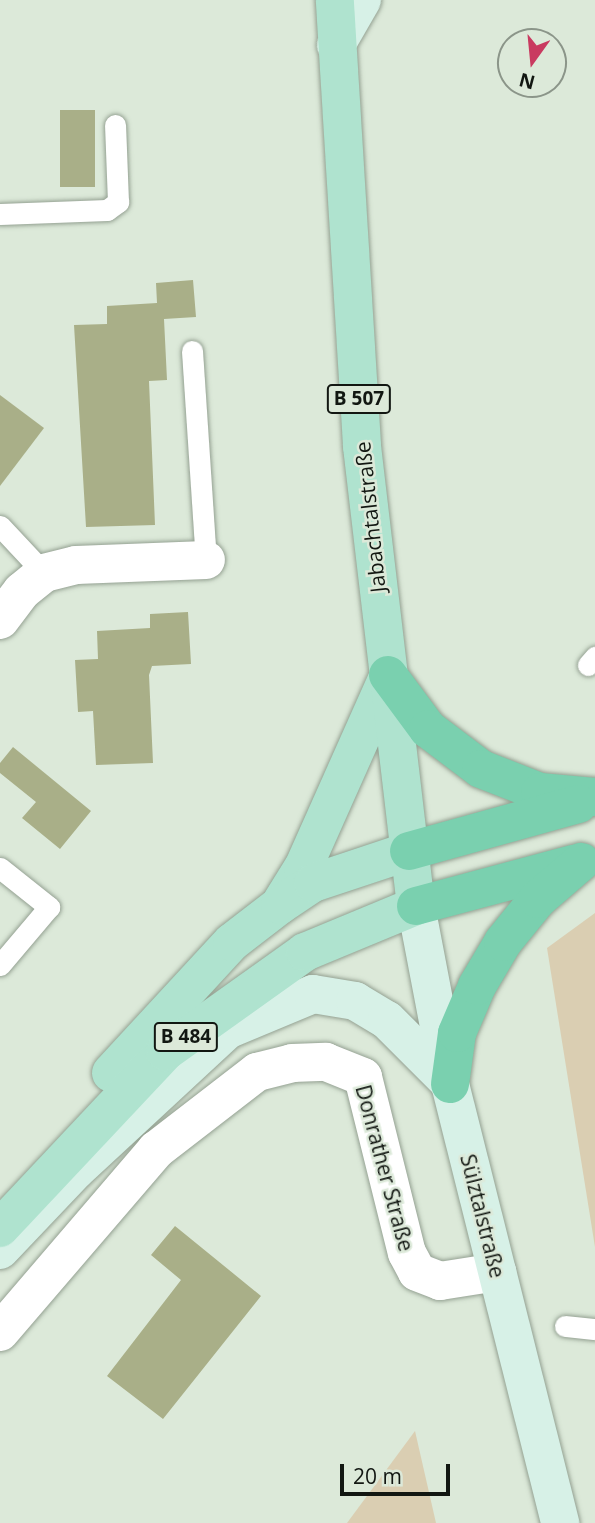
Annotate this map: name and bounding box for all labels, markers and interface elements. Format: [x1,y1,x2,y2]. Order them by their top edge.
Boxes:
north arrow [497,28,567,98]
text: N [516,67,538,96]
road number: B 507 [326,384,392,414]
street label: Jabachtalstraße [350,440,390,594]
road number: B 484 [153,1021,219,1052]
street label: Donrather Straße [351,1082,419,1254]
street label: Sülztalstraße [455,1152,511,1280]
scale bar [343,1450,453,1494]
text: 20 m [353,1462,402,1490]

